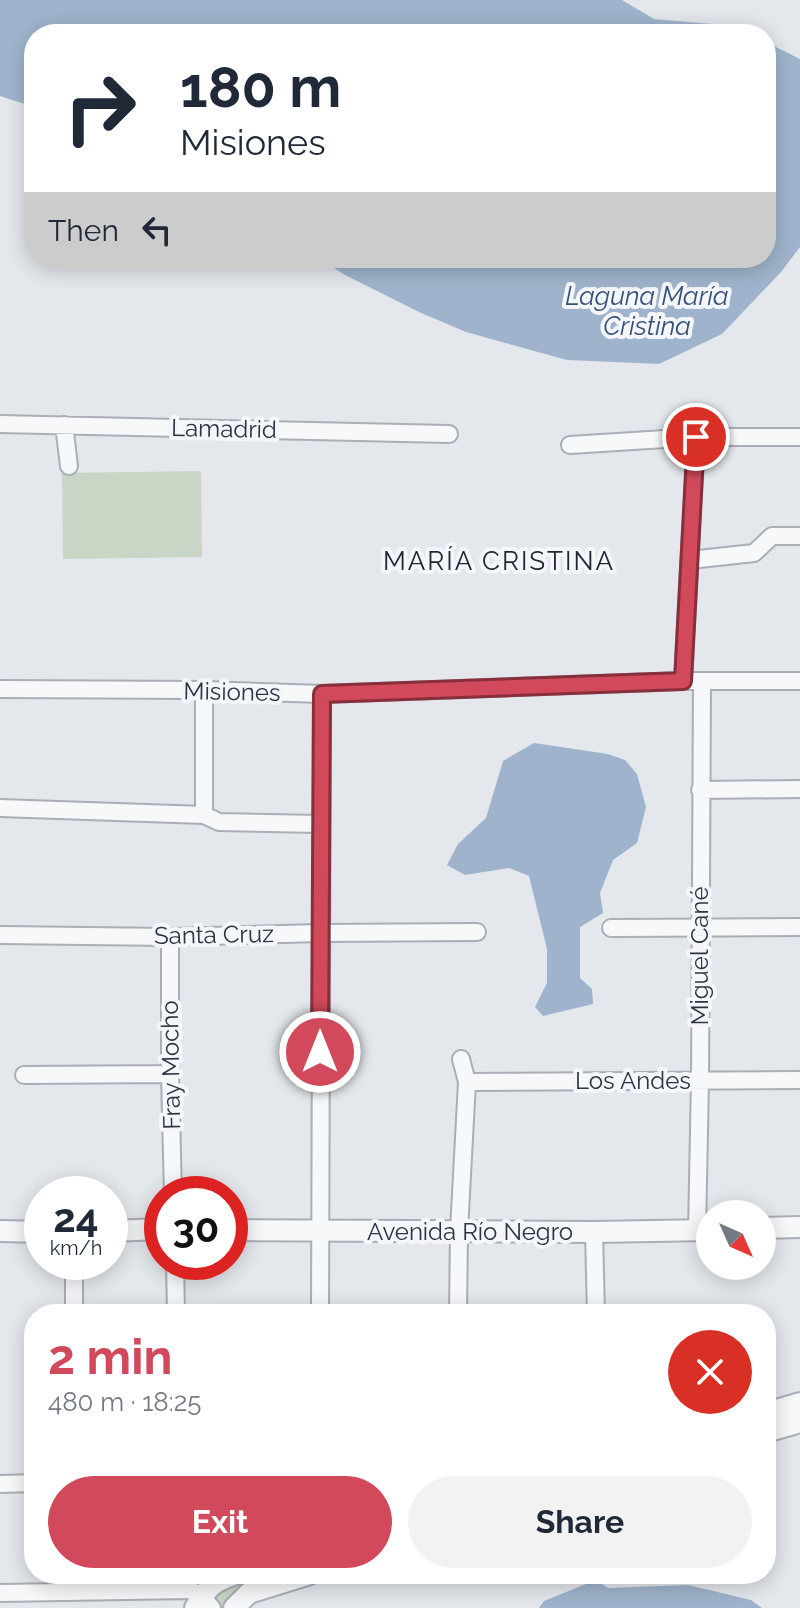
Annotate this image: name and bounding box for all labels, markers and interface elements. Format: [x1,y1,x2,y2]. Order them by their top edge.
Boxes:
text: 180 m [180,54,341,120]
icon: right [48,56,152,160]
text: Misiones [180,121,326,163]
icon: left [135,208,179,252]
text: Then [48,213,119,248]
water label: Laguna María Cristina [565,281,729,341]
pin [662,403,730,471]
street label: Lamadrid [171,413,277,444]
icon: arrive [674,415,718,459]
district label: MARÍA CRISTINA [383,546,615,576]
street label: Misiones [183,676,281,707]
street label: Miguel Cané [685,886,714,1026]
street label: Santa Cruz [154,919,274,950]
street label: Fray Mocho [155,1000,186,1130]
position arrow [278,1010,362,1094]
street label: Los Andes [575,1066,691,1095]
speed limit sign: 30 [144,1176,248,1280]
text: 24 [53,1194,99,1241]
north arrow [696,1200,776,1280]
map controls [696,1200,776,1280]
street label: Avenida Río Negro [367,1217,573,1246]
text: km/h [50,1236,102,1260]
text: 2 min [48,1329,173,1385]
button: close [668,1330,752,1414]
text: 480 m · 18:25 [48,1387,201,1417]
button: Exit [48,1476,392,1568]
button: Share [408,1476,752,1568]

